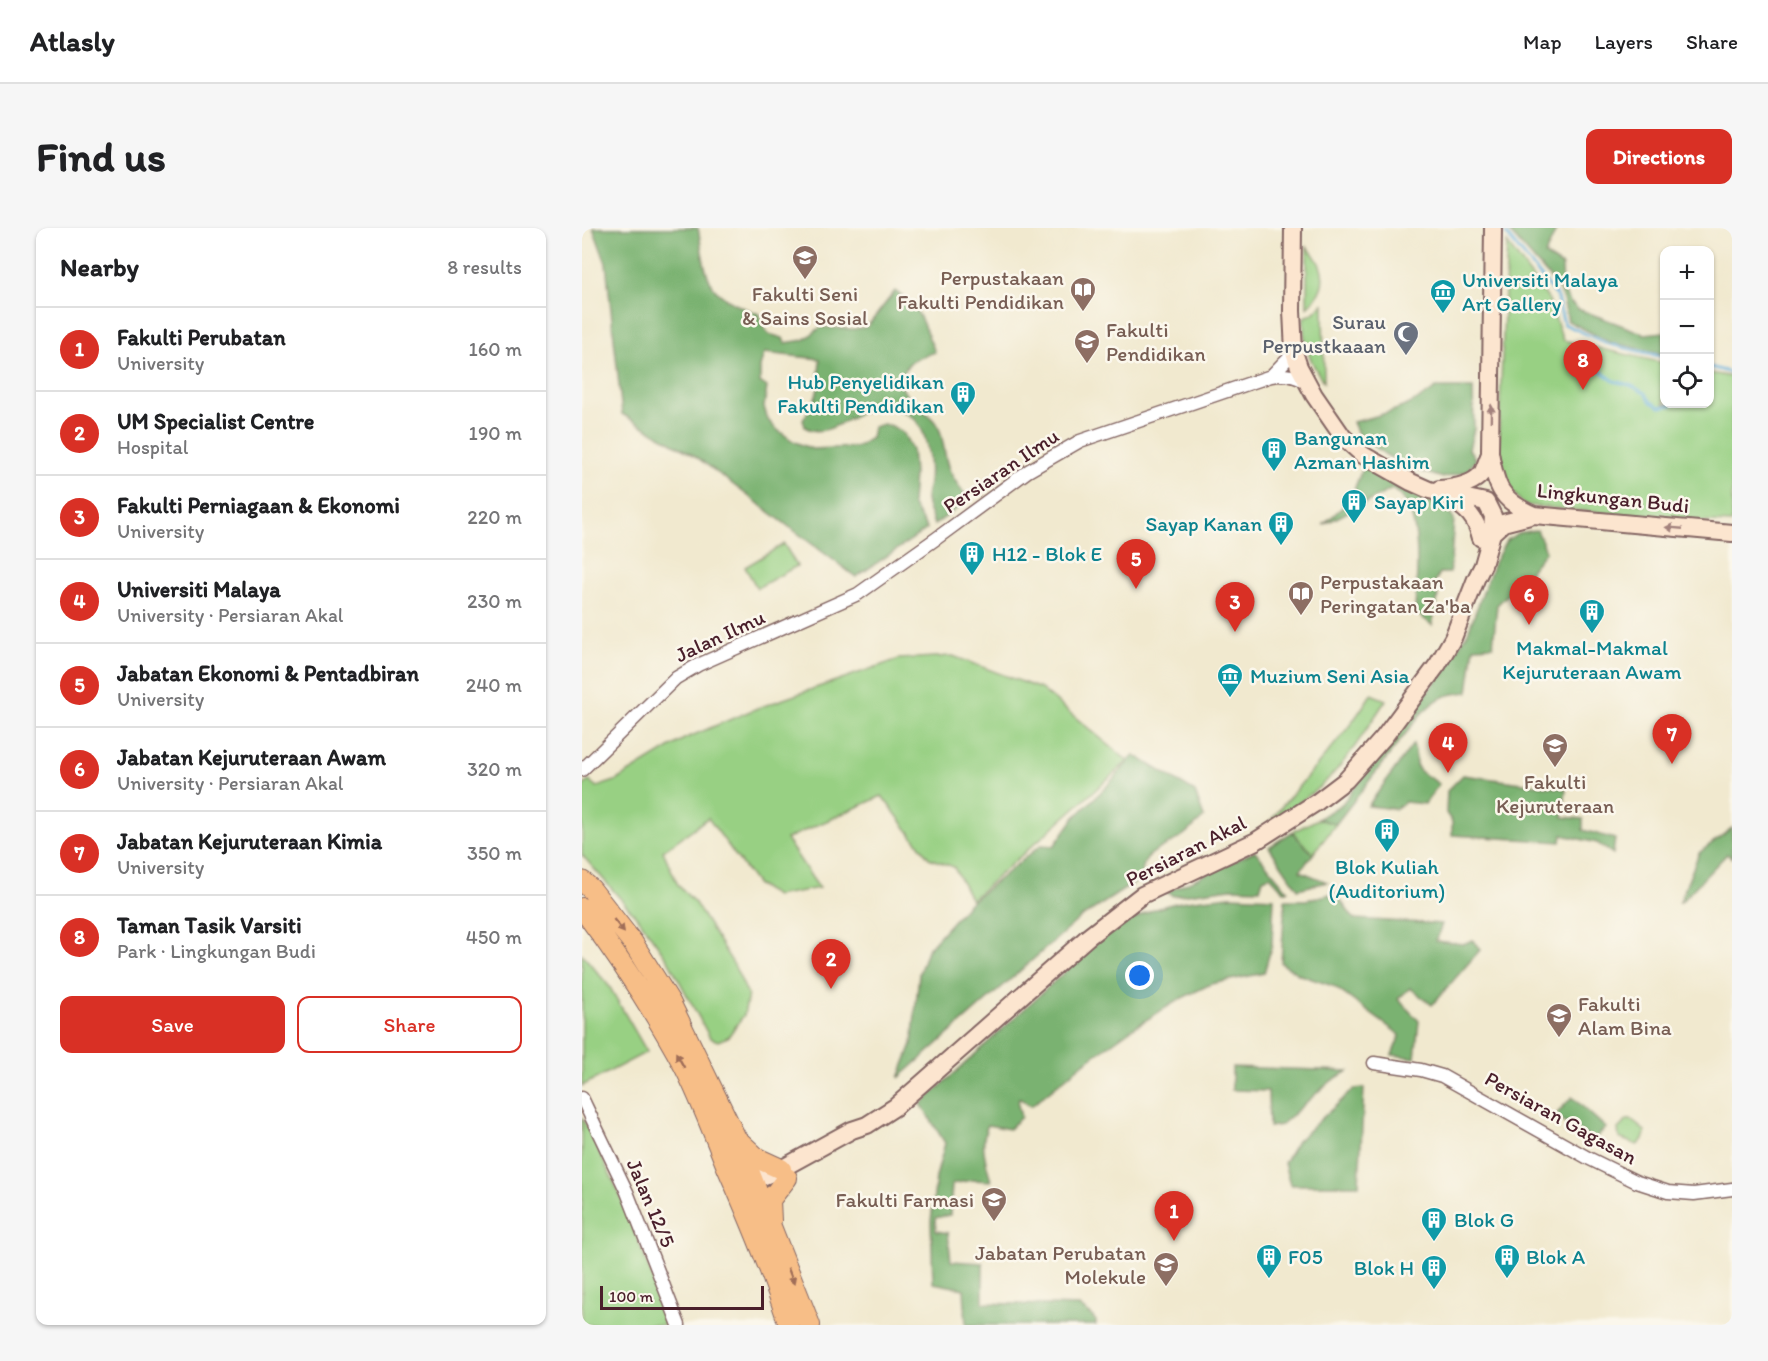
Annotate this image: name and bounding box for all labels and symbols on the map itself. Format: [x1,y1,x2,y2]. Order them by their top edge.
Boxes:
school or university icon: Fakulti Seni & Sains Sosial [790,243,820,281]
place label: Perpustakaan Fakulti Pendidikan [897,265,1064,314]
place label: Universiti Malaya Art Gallery [1462,267,1618,316]
library icon: Perpustakaan Fakulti Pendidikan [1068,275,1098,313]
museum icon: Universiti Malaya Art Gallery [1428,277,1458,315]
place label: Fakulti Seni & Sains Sosial [742,281,868,330]
place label: Surau Perpustkaaan [1262,309,1386,358]
place label: Fakulti Pendidikan [1106,317,1206,366]
mosque icon: Surau Perpustkaaan [1391,319,1421,357]
school or university icon: Fakulti Pendidikan [1072,327,1102,365]
pin: 8 [1564,340,1602,390]
place label: Hub Penyelidikan Fakulti Pendidikan [777,369,944,418]
building icon: Hub Penyelidikan Fakulti Pendidikan [948,379,978,417]
one-way arrow [1486,404,1496,423]
street label: Persiaran Ilmu [938,423,1063,518]
place label: Bangunan Azman Hashim [1294,425,1430,474]
building icon: Bangunan Azman Hashim [1259,435,1289,473]
street label: Lingkungan Budi [1536,477,1690,518]
building icon: Sayap Kiri [1339,487,1369,525]
place label: Sayap Kiri [1374,489,1464,514]
building icon: Sayap Kanan [1266,509,1296,547]
place label: Sayap Kanan [1145,511,1262,536]
one-way arrow [1664,523,1683,533]
building icon: H12 - Blok E [957,539,987,577]
pin: 5 [1116,540,1156,589]
place label: H12 - Blok E [992,541,1102,566]
place label: Perpustakaan Peringatan Za'ba [1320,569,1471,618]
pin: 6 [1510,576,1548,625]
library icon: Perpustakaan Peringatan Za'ba [1286,579,1316,617]
pin: 3 [1216,582,1254,632]
building icon: Makmal-Makmal Kejuruteraan Awam [1577,597,1607,635]
street label: Jalan Ilmu [671,604,769,667]
place label: Makmal-Makmal Kejuruteraan Awam [1502,635,1682,684]
museum icon: Muzium Seni Asia [1215,661,1245,699]
place label: Muzium Seni Asia [1250,663,1409,688]
pin: 7 [1652,714,1692,764]
pin: 4 [1428,724,1468,773]
school or university icon: Fakulti Kejuruteraan [1540,731,1570,769]
place label: Fakulti Kejuruteraan [1496,769,1614,818]
street label: Persiaran Akal [1121,810,1250,892]
building icon: Blok Kuliah (Auditorium) [1372,816,1402,854]
place label: Blok Kuliah (Auditorium) [1329,854,1445,903]
one-way arrow [613,918,625,933]
pin: 2 [812,940,850,989]
your location [1125,961,1154,990]
place label: Fakulti Alam Bina [1578,991,1672,1040]
school or university icon: Fakulti Alam Bina [1544,1001,1574,1039]
one-way arrow [675,1051,685,1068]
street label: Persiaran Gagasan [1481,1065,1642,1170]
street label: Jalan 12/5 [622,1155,681,1251]
school or university icon: Fakulti Farmasi [979,1185,1009,1223]
place label: Fakulti Farmasi [835,1187,974,1212]
pin: 1 [1154,1192,1194,1241]
building icon: Blok G [1419,1205,1449,1243]
place label: Blok G [1454,1207,1514,1232]
place label: Jabatan Perubatan Molekule [975,1240,1146,1289]
building icon: F05 [1254,1242,1284,1280]
building icon: Blok A [1492,1242,1522,1280]
place label: F05 [1288,1244,1323,1269]
place label: Blok A [1526,1244,1586,1269]
school or university icon: Jabatan Perubatan Molekule [1151,1250,1181,1288]
building icon: Blok H [1419,1253,1449,1291]
place label: Blok H [1354,1255,1414,1280]
one-way arrow [786,1267,796,1285]
scale bar [600,1283,764,1310]

